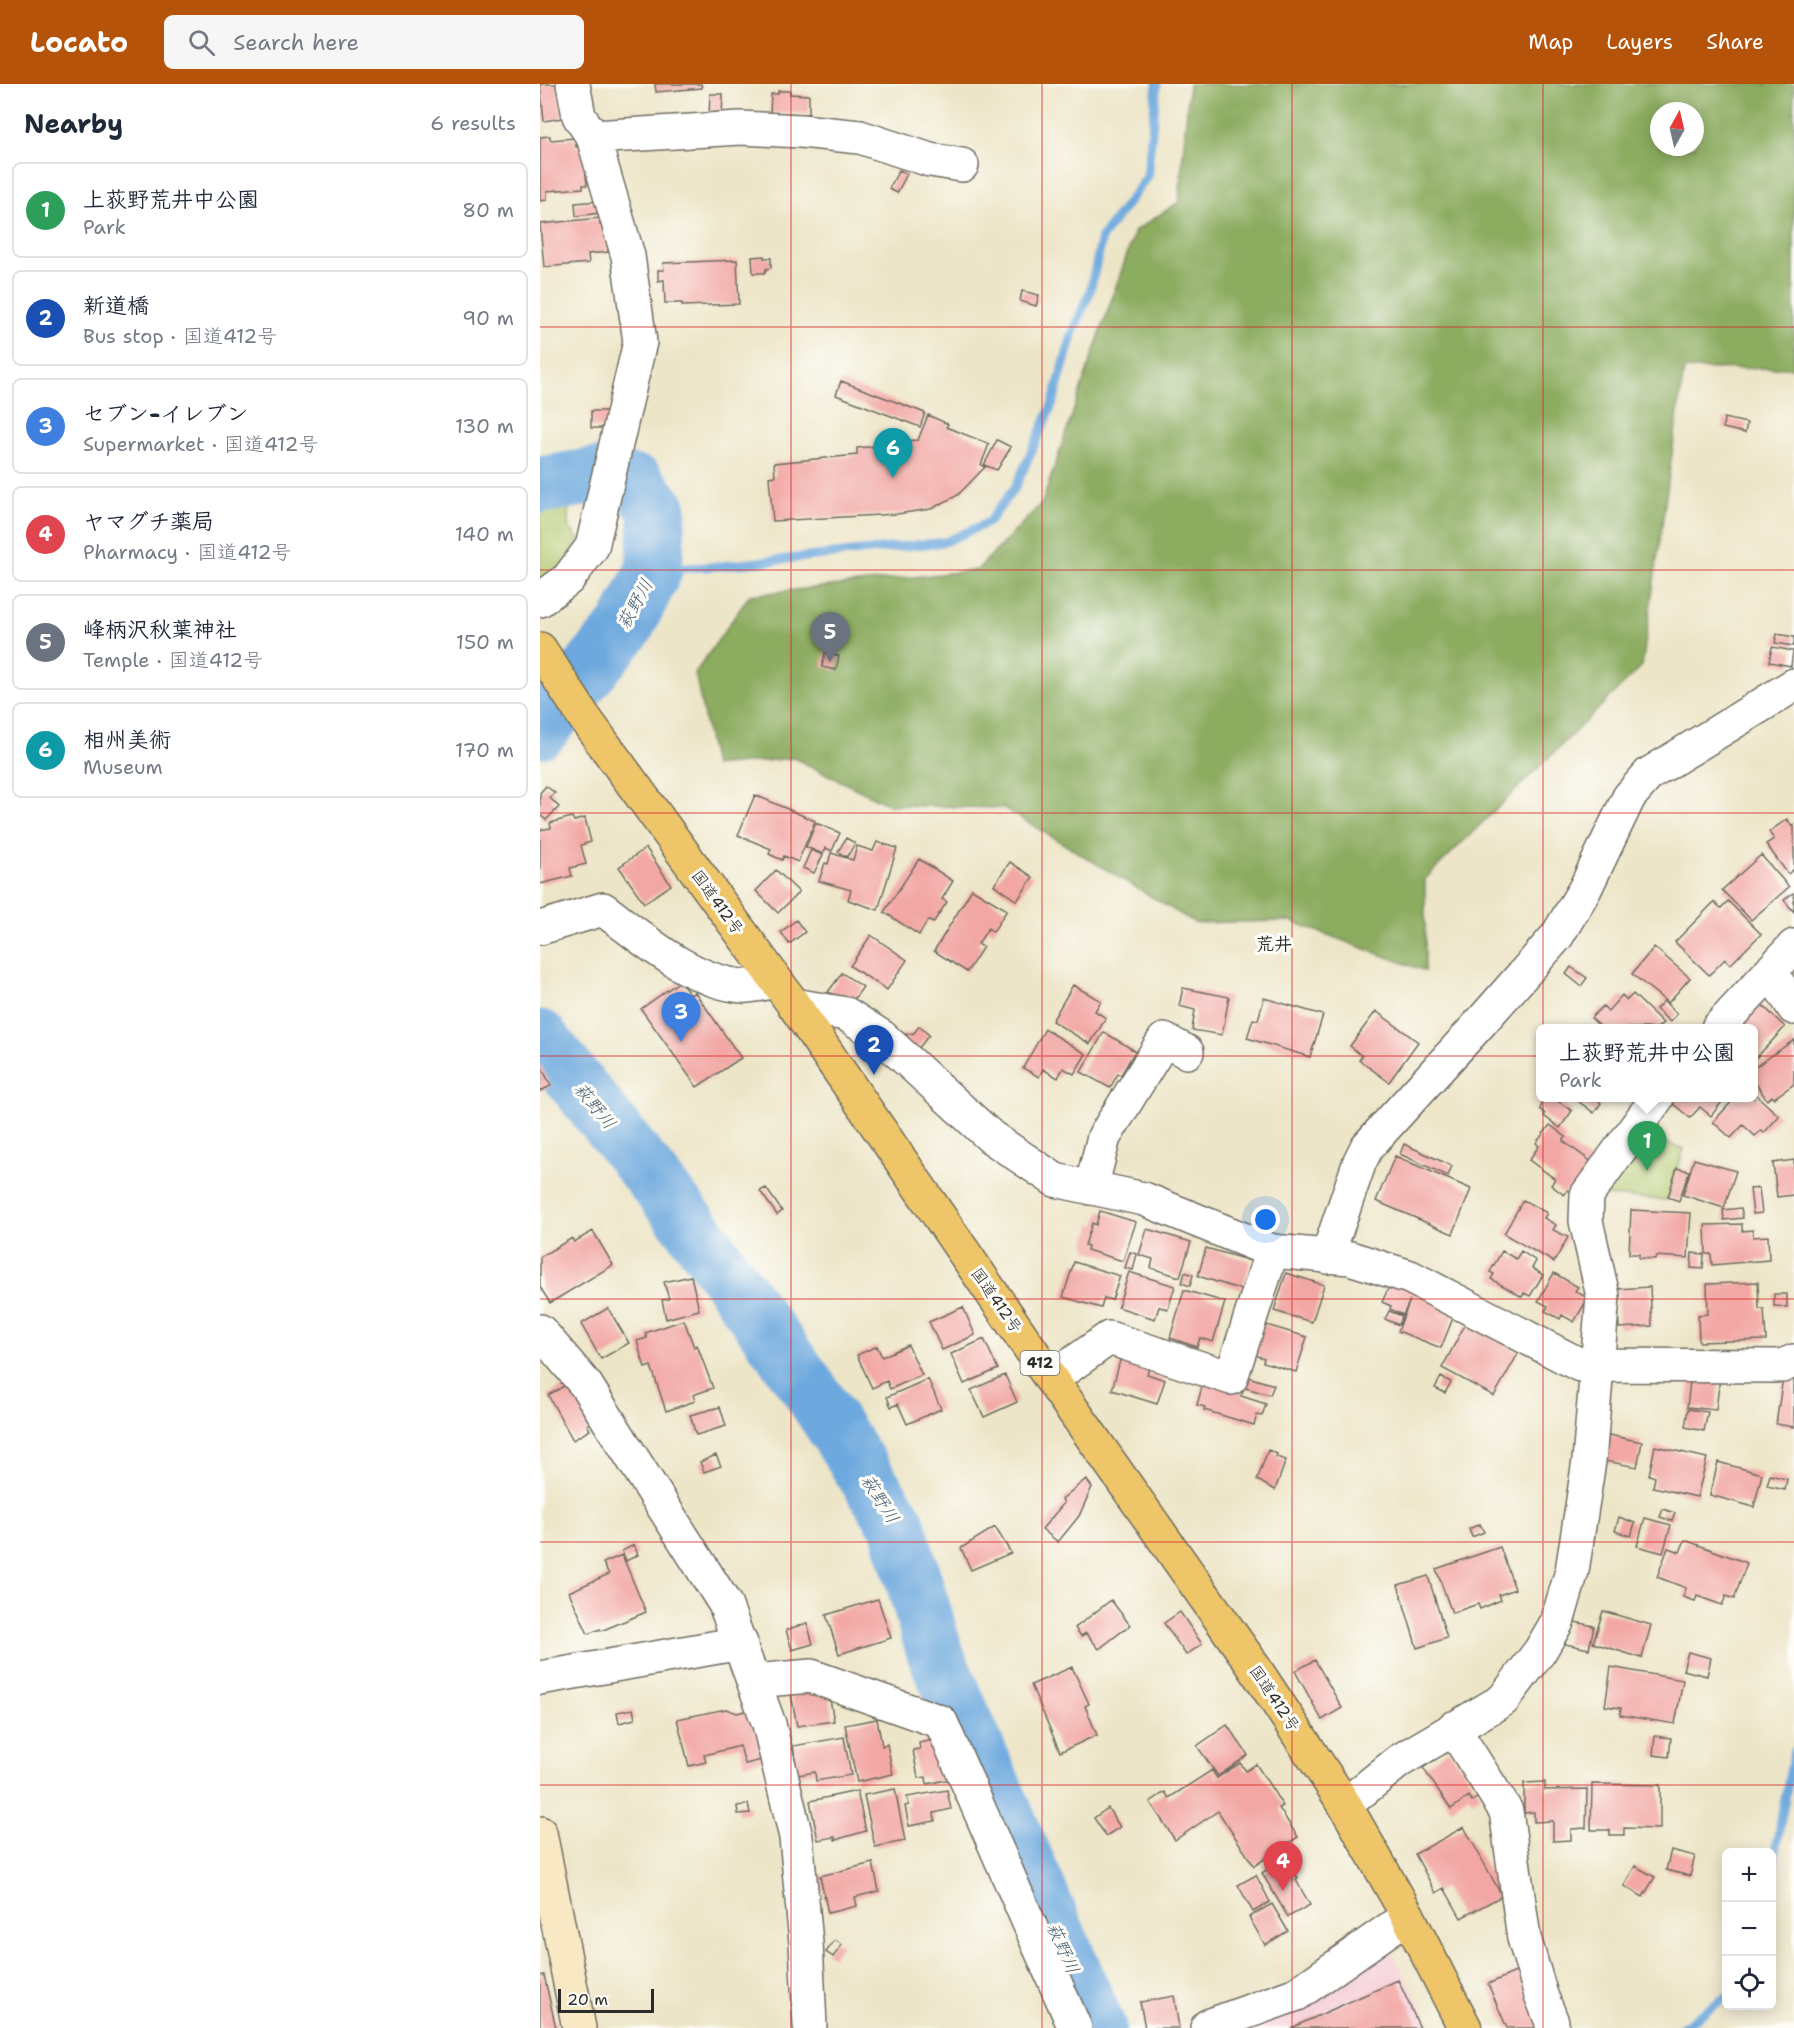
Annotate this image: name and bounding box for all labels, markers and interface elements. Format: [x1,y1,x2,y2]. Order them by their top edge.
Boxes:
search box [164,15,584,69]
text: Locato [30,23,128,61]
icon: search [185,26,218,59]
text: Search here [233,28,359,57]
text: Map [1528,28,1573,56]
text: Layers [1606,28,1673,56]
text: Share [1706,28,1764,56]
north arrow [1650,102,1704,156]
text: Nearby [24,106,123,141]
text: 6 results [430,110,516,136]
text: 上荻野荒井中公園 [83,185,259,214]
text: 1 [41,197,50,223]
text: 80 m [462,197,514,223]
text: Park [83,214,126,240]
text: 新道橋 [83,291,149,320]
text: 2 [39,305,53,331]
text: 90 m [462,305,514,331]
text: Bus stop · 国道412号 [83,323,277,349]
text: セブン-イレブン [83,399,248,428]
text: 3 [39,413,53,439]
text: 130 m [455,413,514,439]
pin: 6 [874,428,912,478]
text: Supermarket · 国道412号 [83,431,318,457]
text: ヤマグチ薬局 [83,507,214,536]
text: 4 [39,521,53,547]
text: 140 m [455,521,514,547]
text: Pharmacy · 国道412号 [83,539,292,565]
water label: 萩野川 [611,575,659,633]
pin: 5 [810,612,850,662]
text: 峰柄沢秋葉神社 [83,615,237,644]
text: 5 [39,629,52,655]
text: 150 m [456,629,514,655]
text: Temple · 国道412号 [83,647,263,673]
text: 相州美術 [83,725,171,754]
text: 6 [39,737,53,763]
text: 170 m [455,737,514,763]
text: Museum [83,754,163,780]
street label: 国道412号 [687,866,748,939]
district label: 荒井 [1256,932,1292,956]
pin: 3 [662,992,700,1042]
popup [1536,1024,1758,1102]
pin: 2 [854,1026,894,1075]
text: 上荻野荒井中公園 [1559,1038,1735,1067]
text: Park [1559,1067,1602,1093]
water label: 萩野川 [569,1077,621,1135]
pin: 1 [1628,1122,1666,1171]
your location [1251,1205,1280,1234]
street label: 国道412号 [966,1263,1027,1337]
road number: 412 [1020,1351,1060,1375]
water label: 萩野川 [856,1470,904,1528]
street label: 国道412号 [1245,1661,1304,1735]
pin: 4 [1264,1842,1302,1891]
map controls [1722,1848,1776,2010]
button: + [1722,1848,1776,1902]
button: − [1722,1902,1776,1956]
water label: 萩野川 [1041,1918,1085,1978]
button: locate [1722,1956,1776,2010]
scale bar [558,1986,654,2014]
text: 20 m [567,1989,608,2010]

